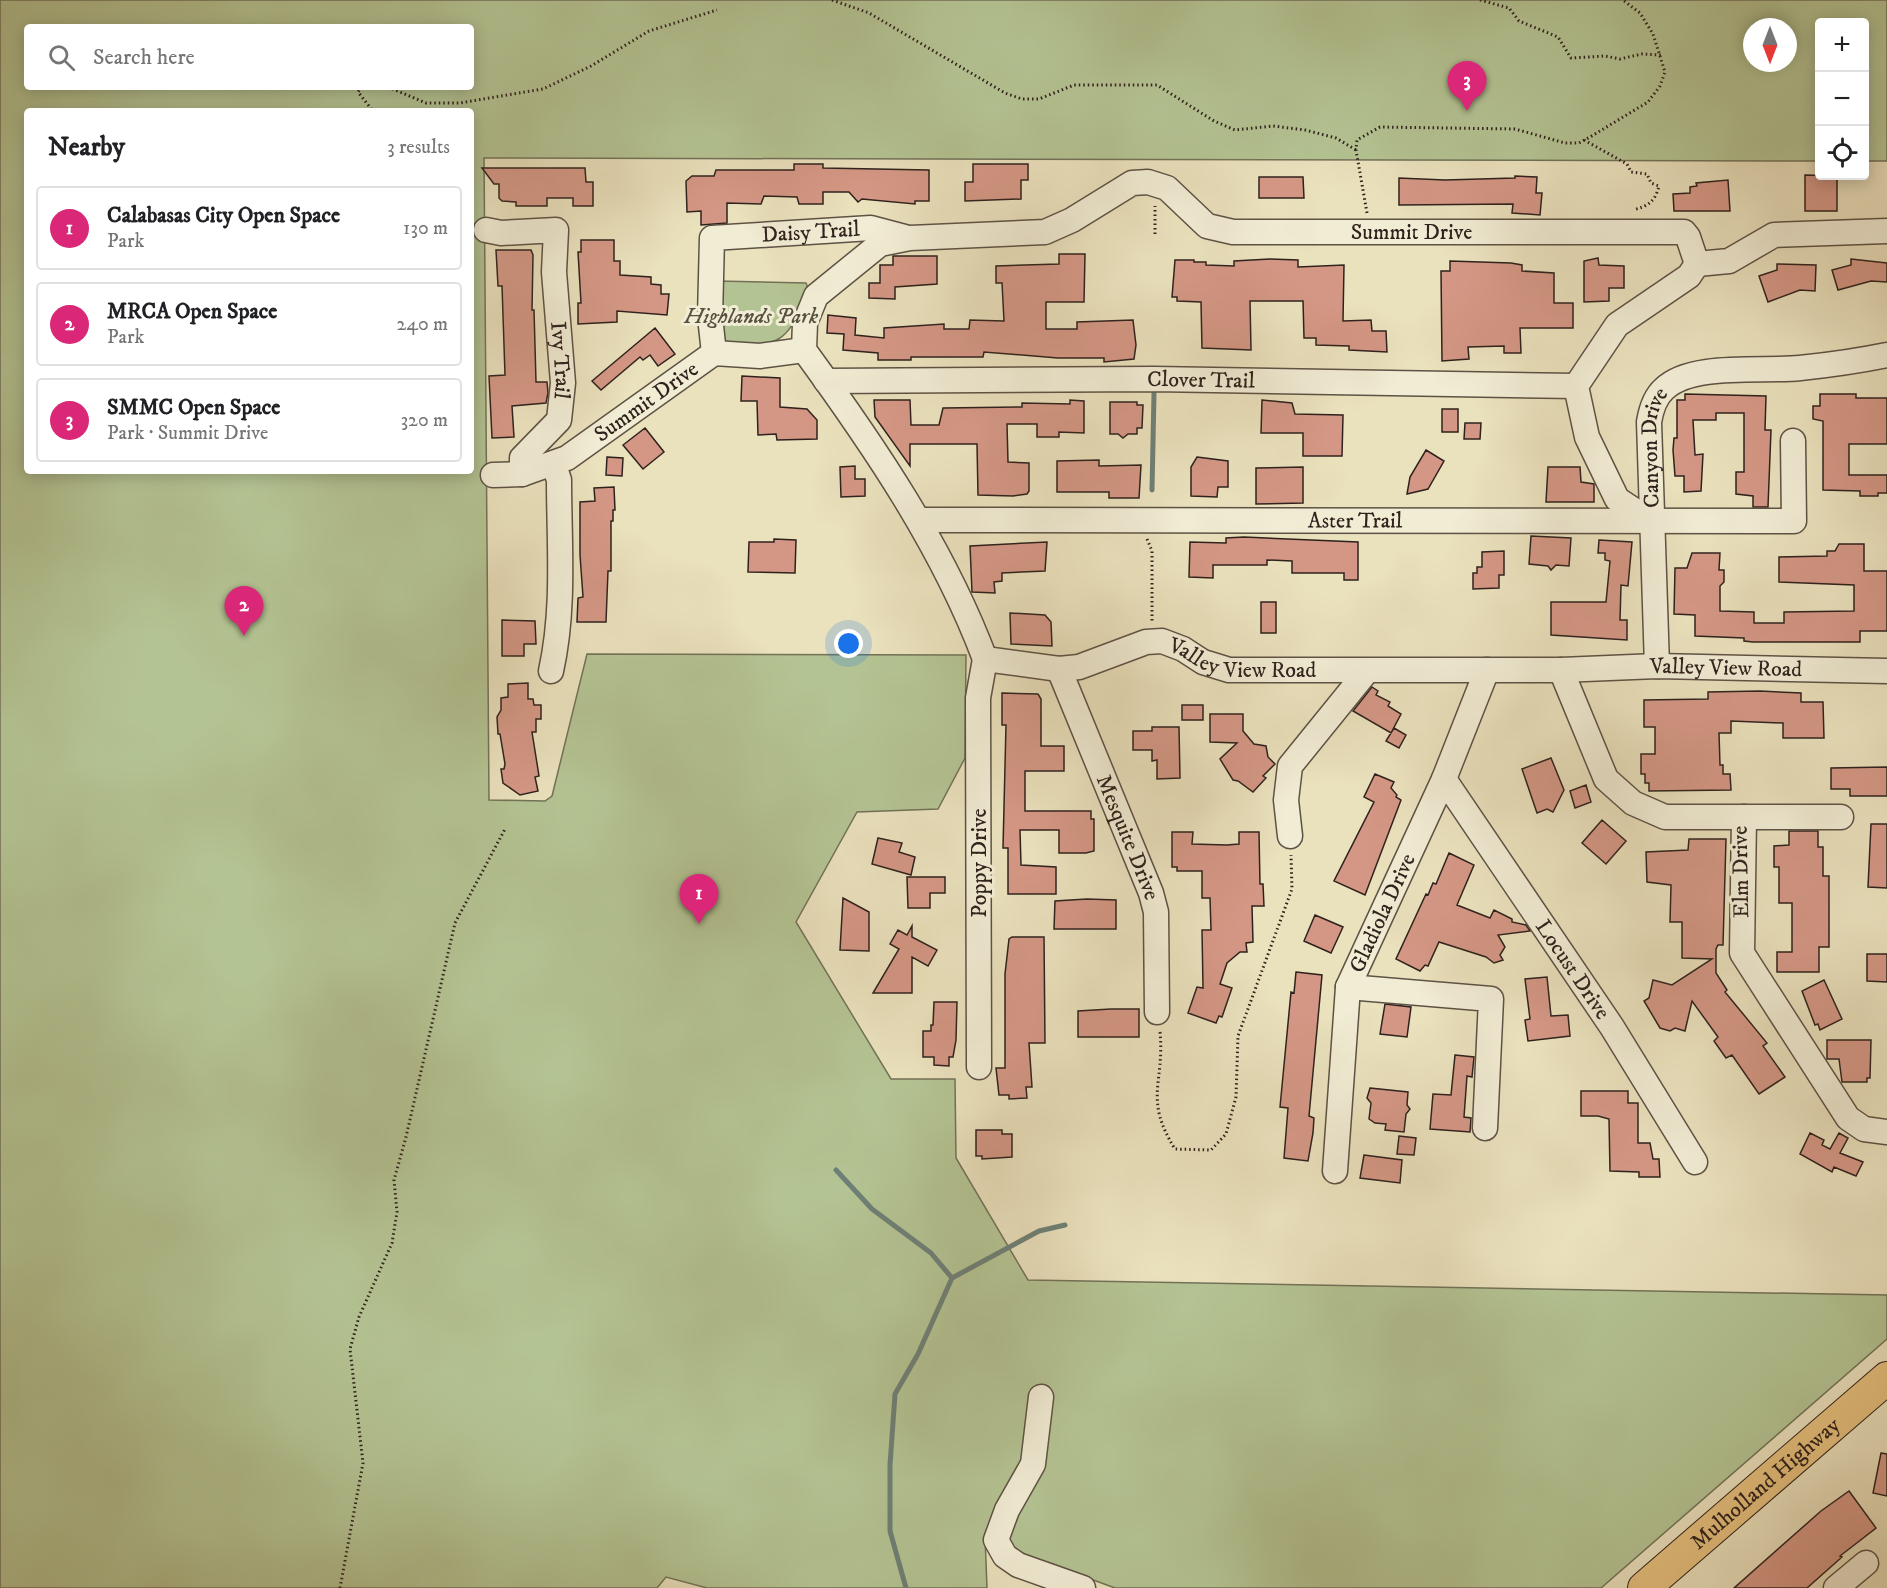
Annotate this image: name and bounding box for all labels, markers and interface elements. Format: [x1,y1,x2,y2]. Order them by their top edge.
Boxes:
north arrow [1743,18,1797,72]
map controls [1815,18,1869,180]
button: + [1815,18,1869,72]
search box [24,24,474,90]
icon: search [45,41,78,74]
text: Search here [93,44,195,71]
pin: 3 [1448,62,1486,111]
button: − [1815,72,1869,126]
button: locate [1815,126,1869,180]
text: Nearby [48,131,125,164]
text: 3 results [387,135,450,160]
text: Calabasas City Open Space [107,202,340,229]
street label: Daisy Trail [761,215,861,248]
text: 1 [66,216,73,241]
text: 130 m [403,216,448,241]
street label: Summit Drive [1351,219,1472,246]
text: Park [107,229,144,254]
text: MRCA Open Space [107,298,277,325]
park label: Highlands Park [683,303,819,330]
text: 2 [65,312,74,337]
text: 240 m [397,312,448,337]
street label: Ivy Trail [545,320,577,401]
text: Park [107,325,144,350]
street label: Summit Drive [589,355,703,448]
street label: Clover Trail [1147,365,1255,394]
street label: Canyon Drive [1635,381,1673,508]
text: SMMC Open Space [107,394,280,421]
text: 3 [66,408,73,433]
text: 320 m [401,408,448,433]
text: Park · Summit Drive [107,421,268,446]
street label: Aster Trail [1308,507,1403,534]
pin: 2 [224,586,264,636]
your location [834,629,863,658]
street label: Valley View Road [1164,631,1316,684]
street label: Valley View Road [1648,652,1802,683]
street label: Mesquite Drive [1090,771,1166,903]
street label: Poppy Drive [966,808,993,918]
street label: Elm Drive [1727,826,1755,918]
street label: Gladiola Drive [1343,849,1421,977]
pin: 1 [680,874,718,924]
street label: Locust Drive [1530,914,1616,1025]
street label: Mulholland Highway [1685,1411,1846,1555]

